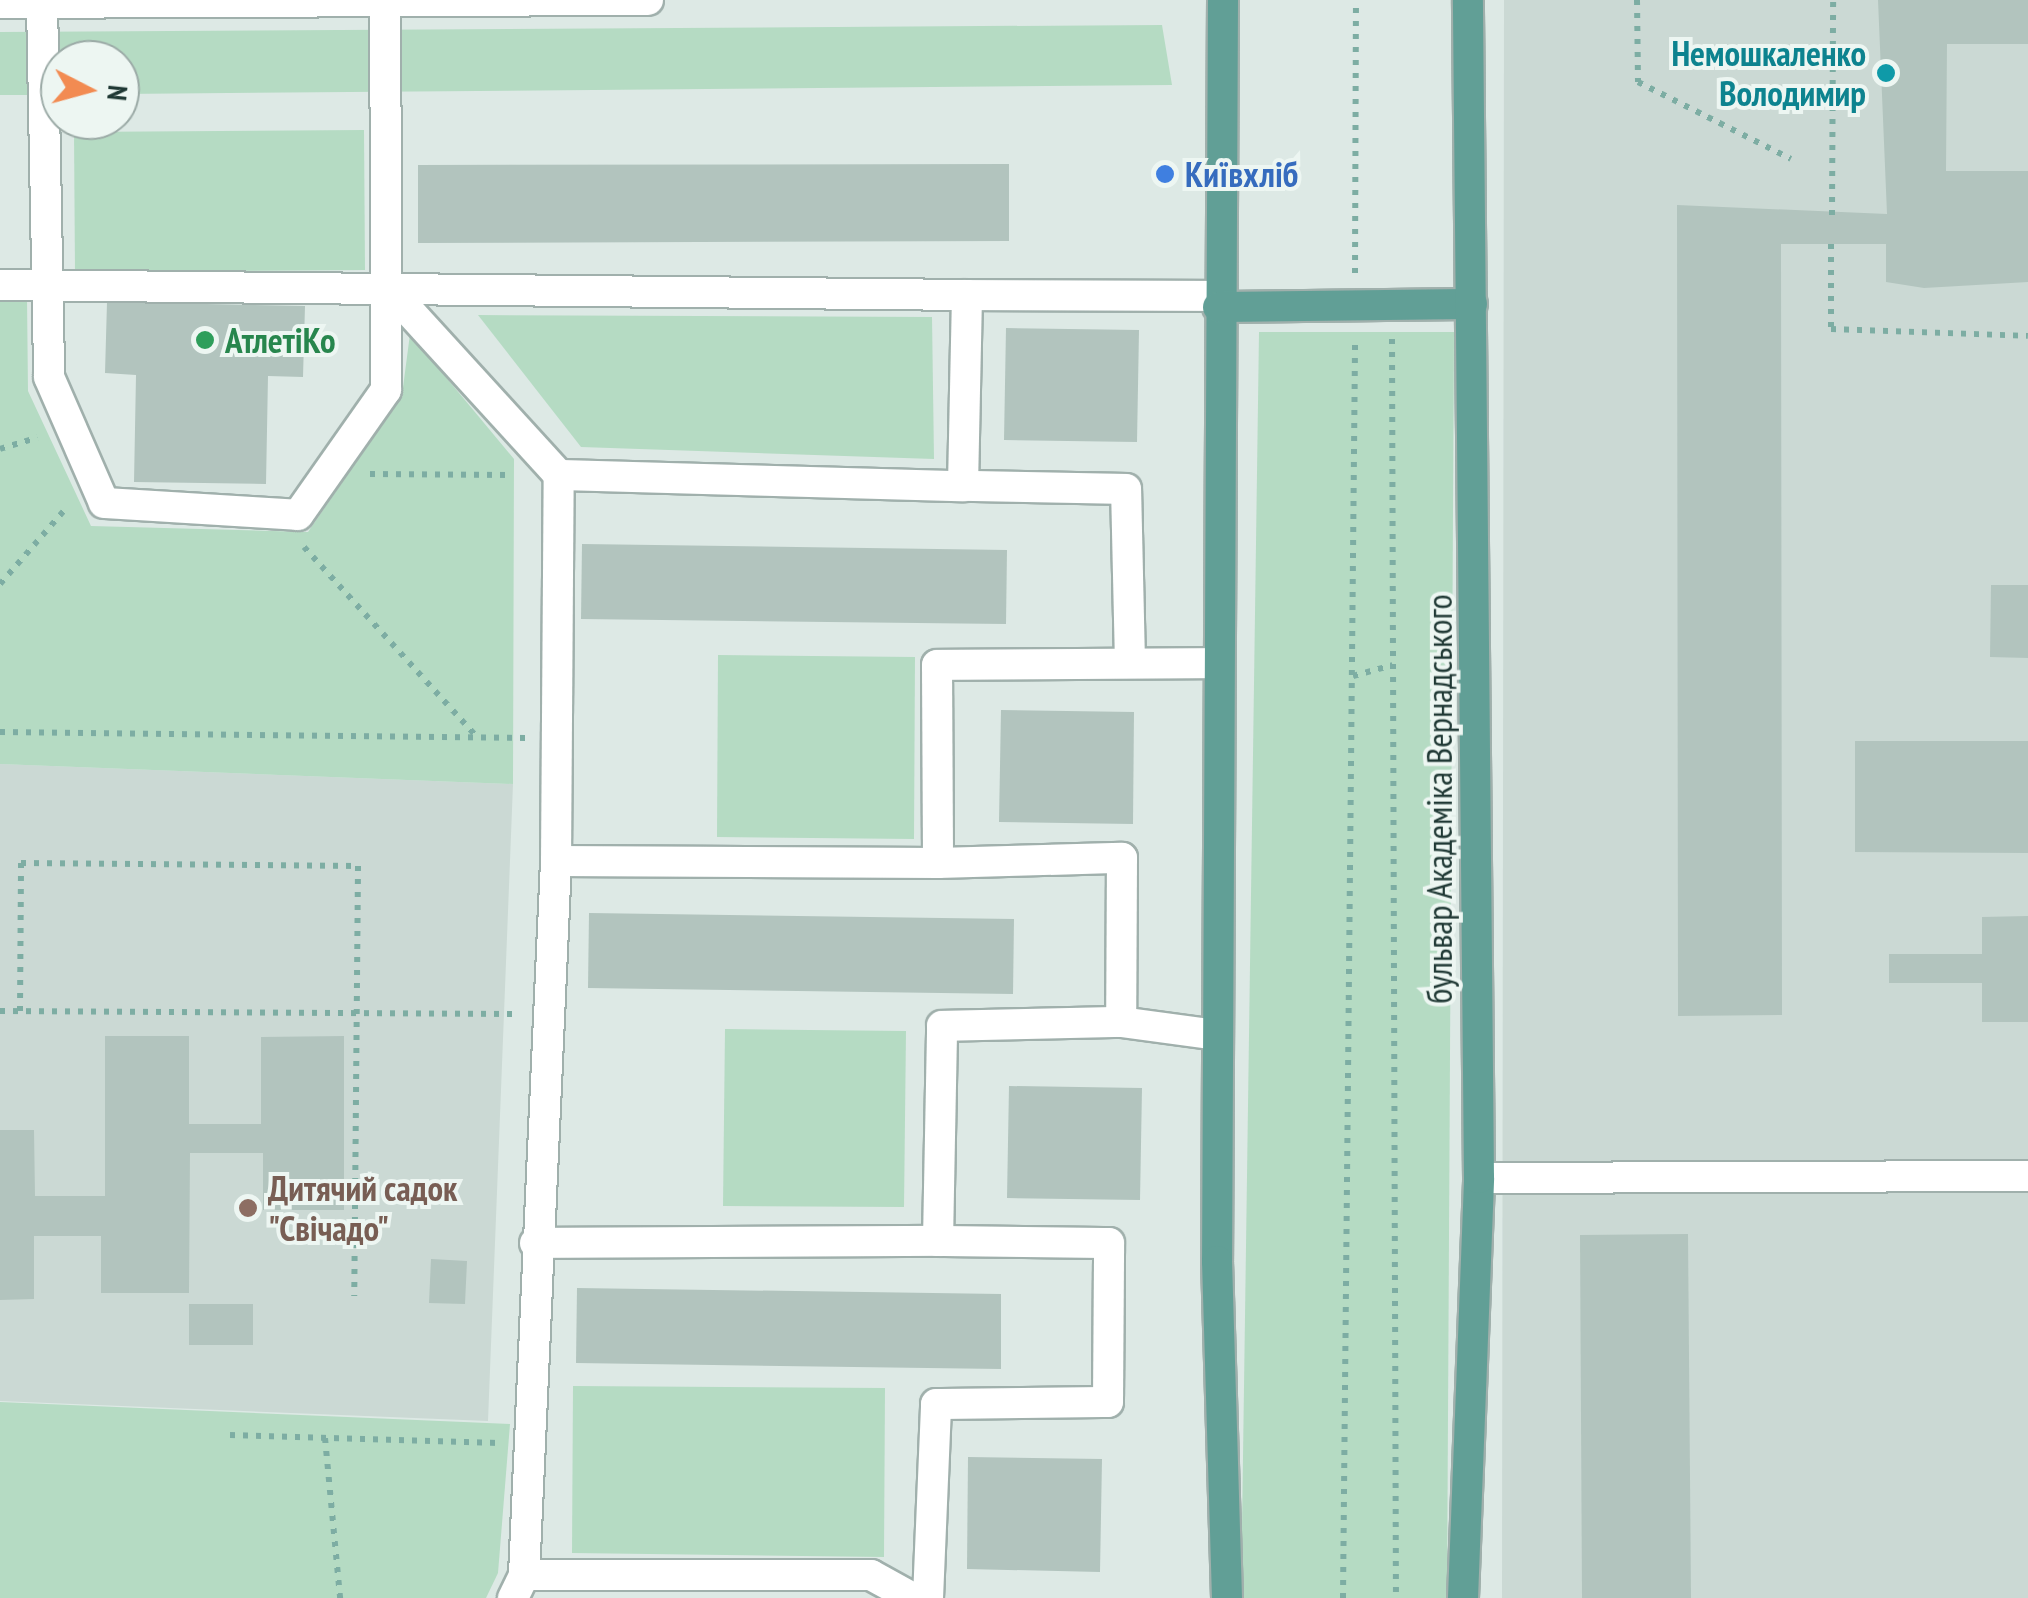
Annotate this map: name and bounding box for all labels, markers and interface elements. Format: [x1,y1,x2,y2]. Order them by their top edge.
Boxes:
place label: Немошкаленко Володимир [1671,32,1866,114]
north arrow [40,40,140,140]
marker: Немошкаленко Володимир [1875,62,1897,84]
text: N [99,84,138,102]
place label: Київхліб [1185,153,1298,195]
marker: Київхліб [1154,163,1176,185]
place label: АтлетіКо [225,319,336,361]
marker: АтлетіКо [194,329,216,351]
street label: бульвар Академіка Вернадського [1418,594,1460,1004]
place label: Дитячий садок "Свічадо" [268,1167,457,1249]
marker: Дитячий садок "Свічадо" [237,1197,259,1219]

